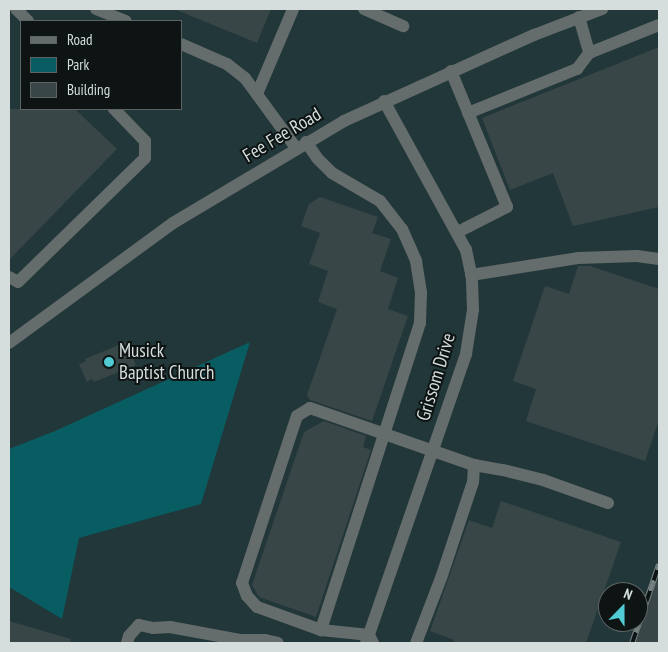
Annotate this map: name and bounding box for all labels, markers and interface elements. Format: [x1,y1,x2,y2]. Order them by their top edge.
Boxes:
legend [20,20,182,110]
text: Road [67,30,93,49]
text: Park [67,55,89,74]
text: Building [67,80,110,99]
street label: Fee Fee Road [239,103,325,167]
street label: Grissom Drive [412,330,460,424]
place label: Musick Baptist Church [119,340,214,384]
marker: Musick Baptist Church [103,356,115,368]
north arrow [598,582,648,632]
text: N [621,584,635,604]

